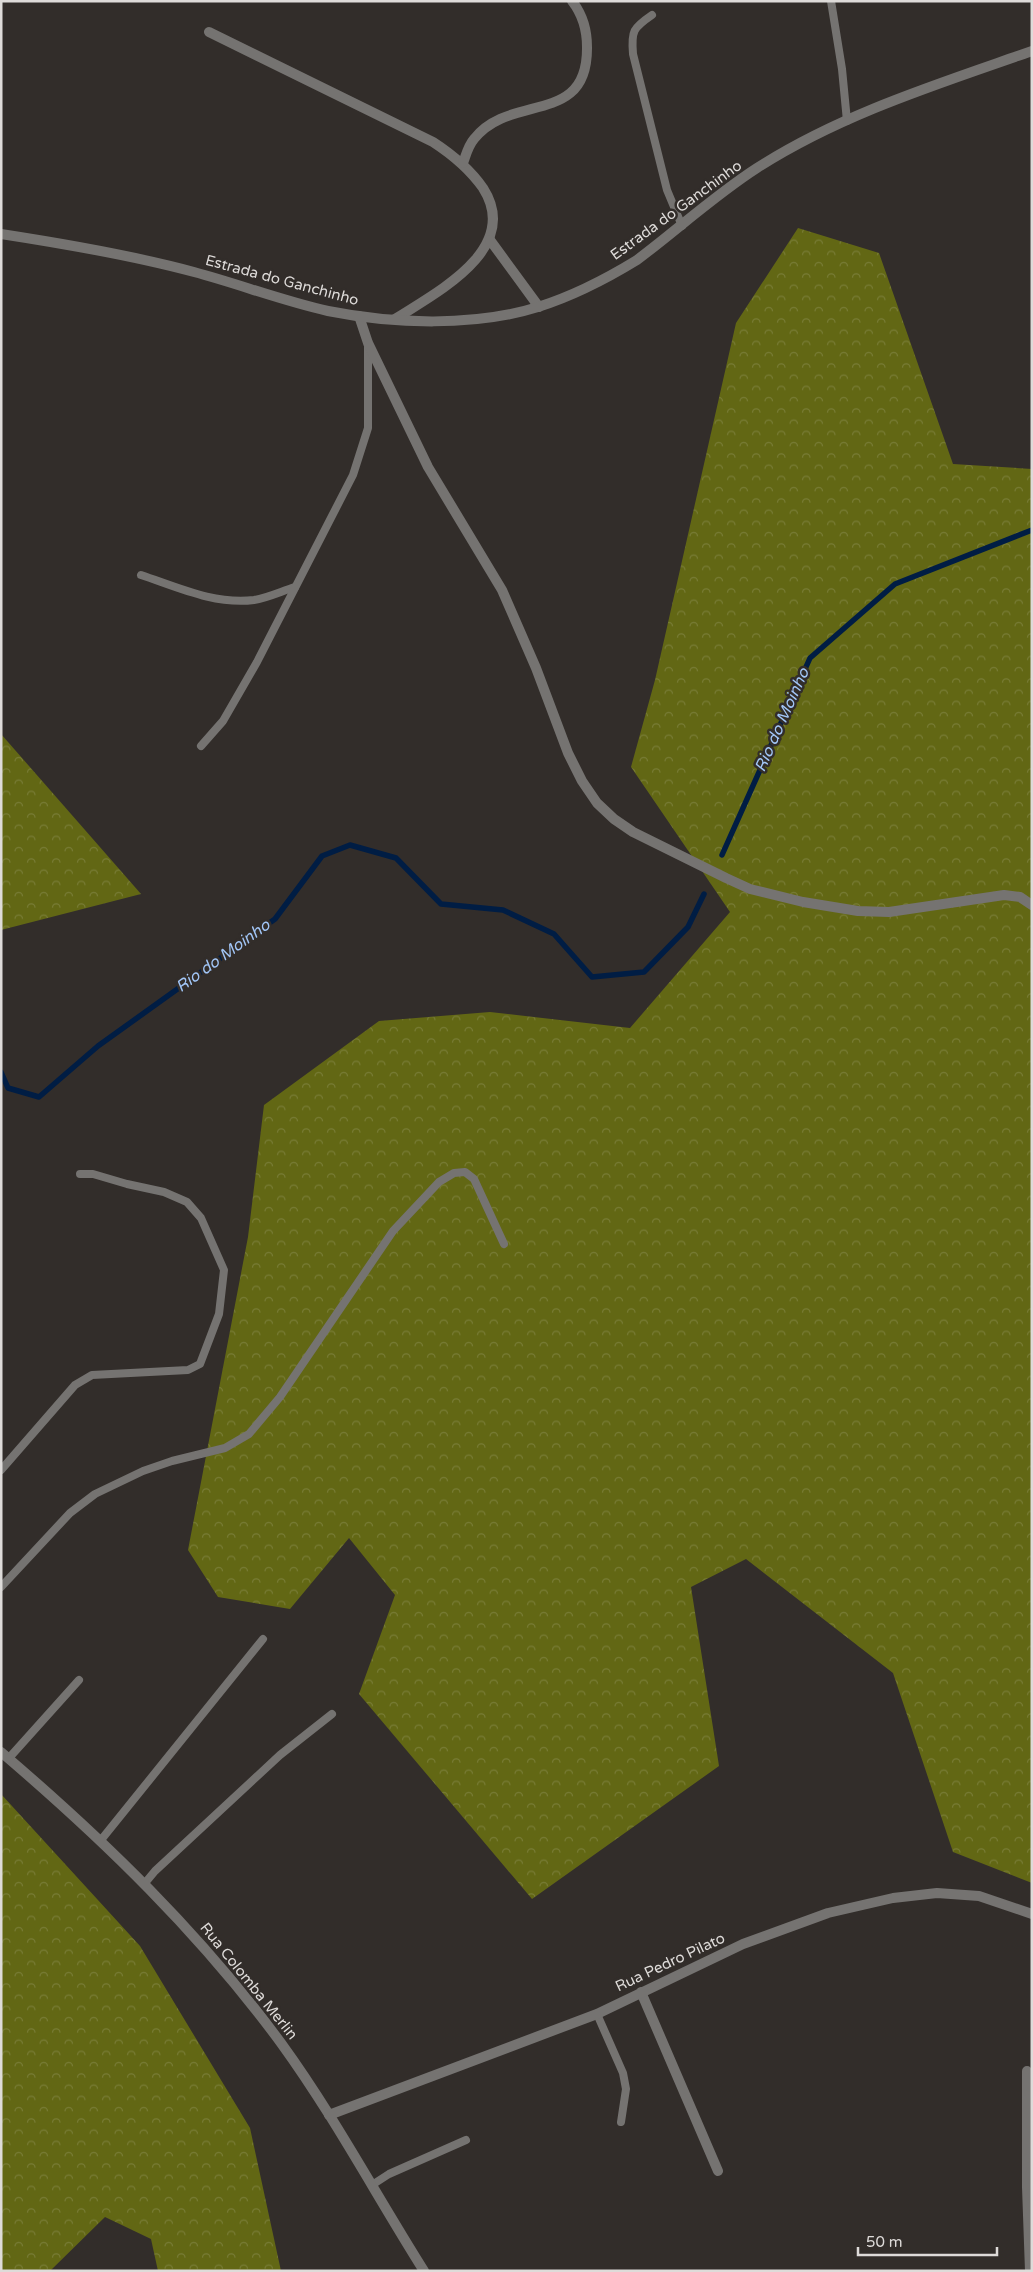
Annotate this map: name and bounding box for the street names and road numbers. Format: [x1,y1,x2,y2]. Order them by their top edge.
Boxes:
street label: Estrada do Ganchinho [607,156,745,264]
street label: Estrada do Ganchinho [203,251,361,309]
street label: Rua Colomba Merlin [196,1919,302,2043]
street label: Rua Pedro Pilato [612,1929,728,1995]

